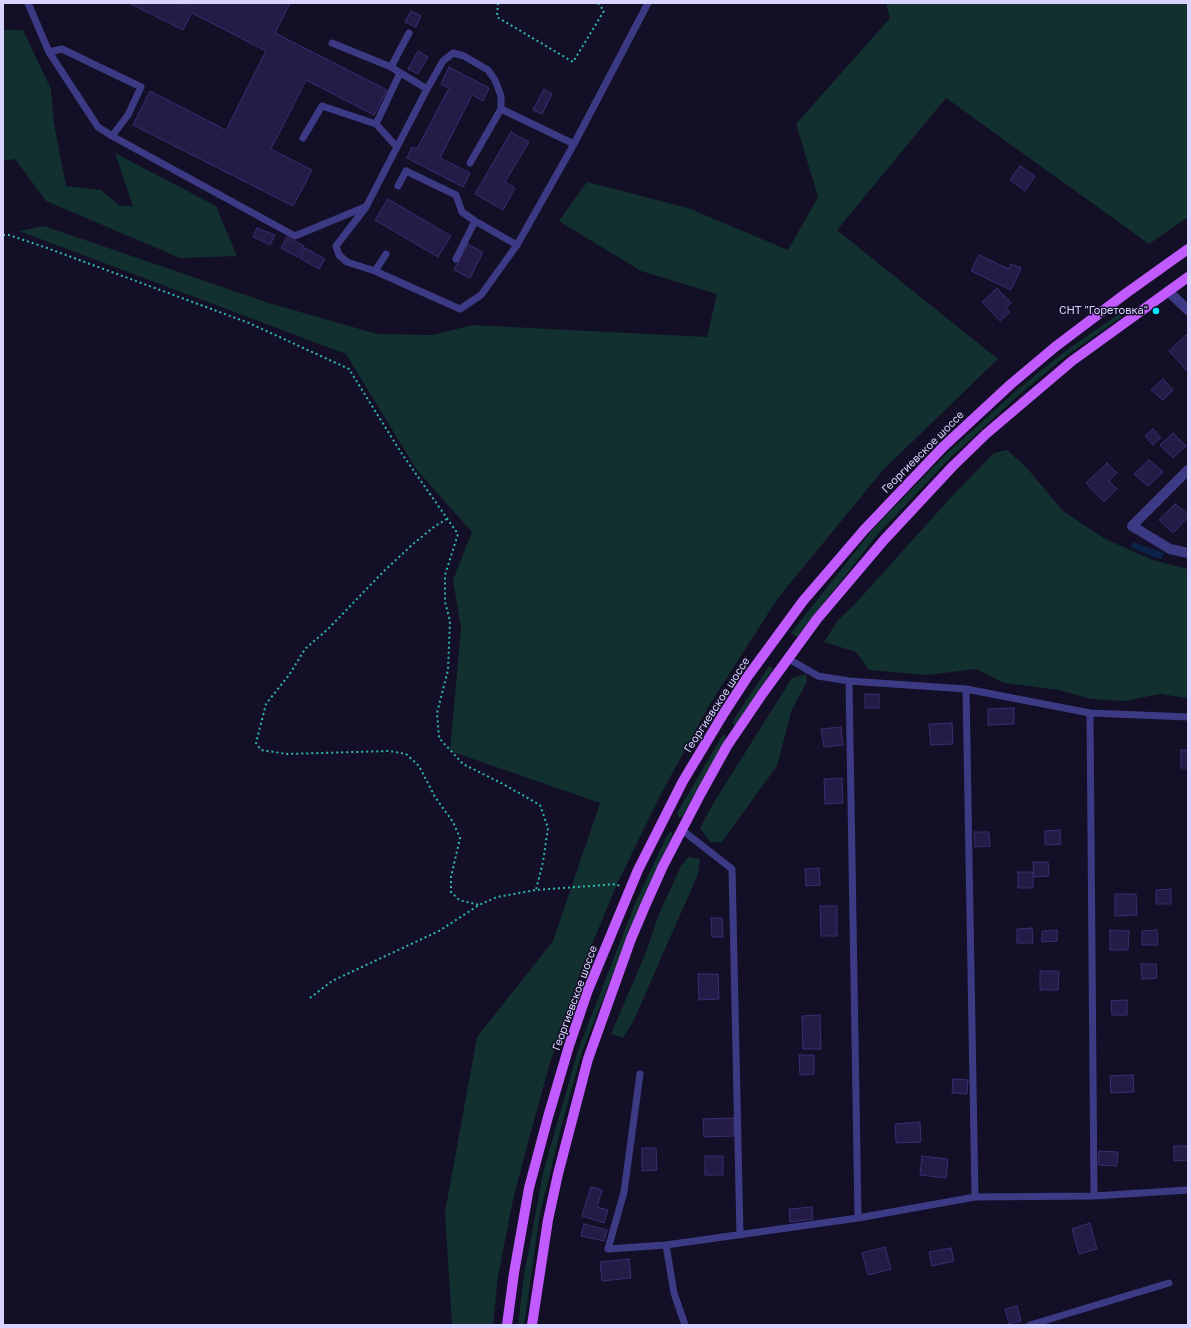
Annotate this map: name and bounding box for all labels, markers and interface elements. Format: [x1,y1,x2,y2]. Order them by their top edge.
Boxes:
place label: СНТ "Горетовка" [1059,304,1148,318]
marker: СНТ "Горетовка" [1151,306,1161,316]
street label: Георгиевское шоссе [879,408,967,496]
street label: Георгиевское шоссе [681,655,753,755]
street label: Георгиевское шоссе [550,944,600,1052]

